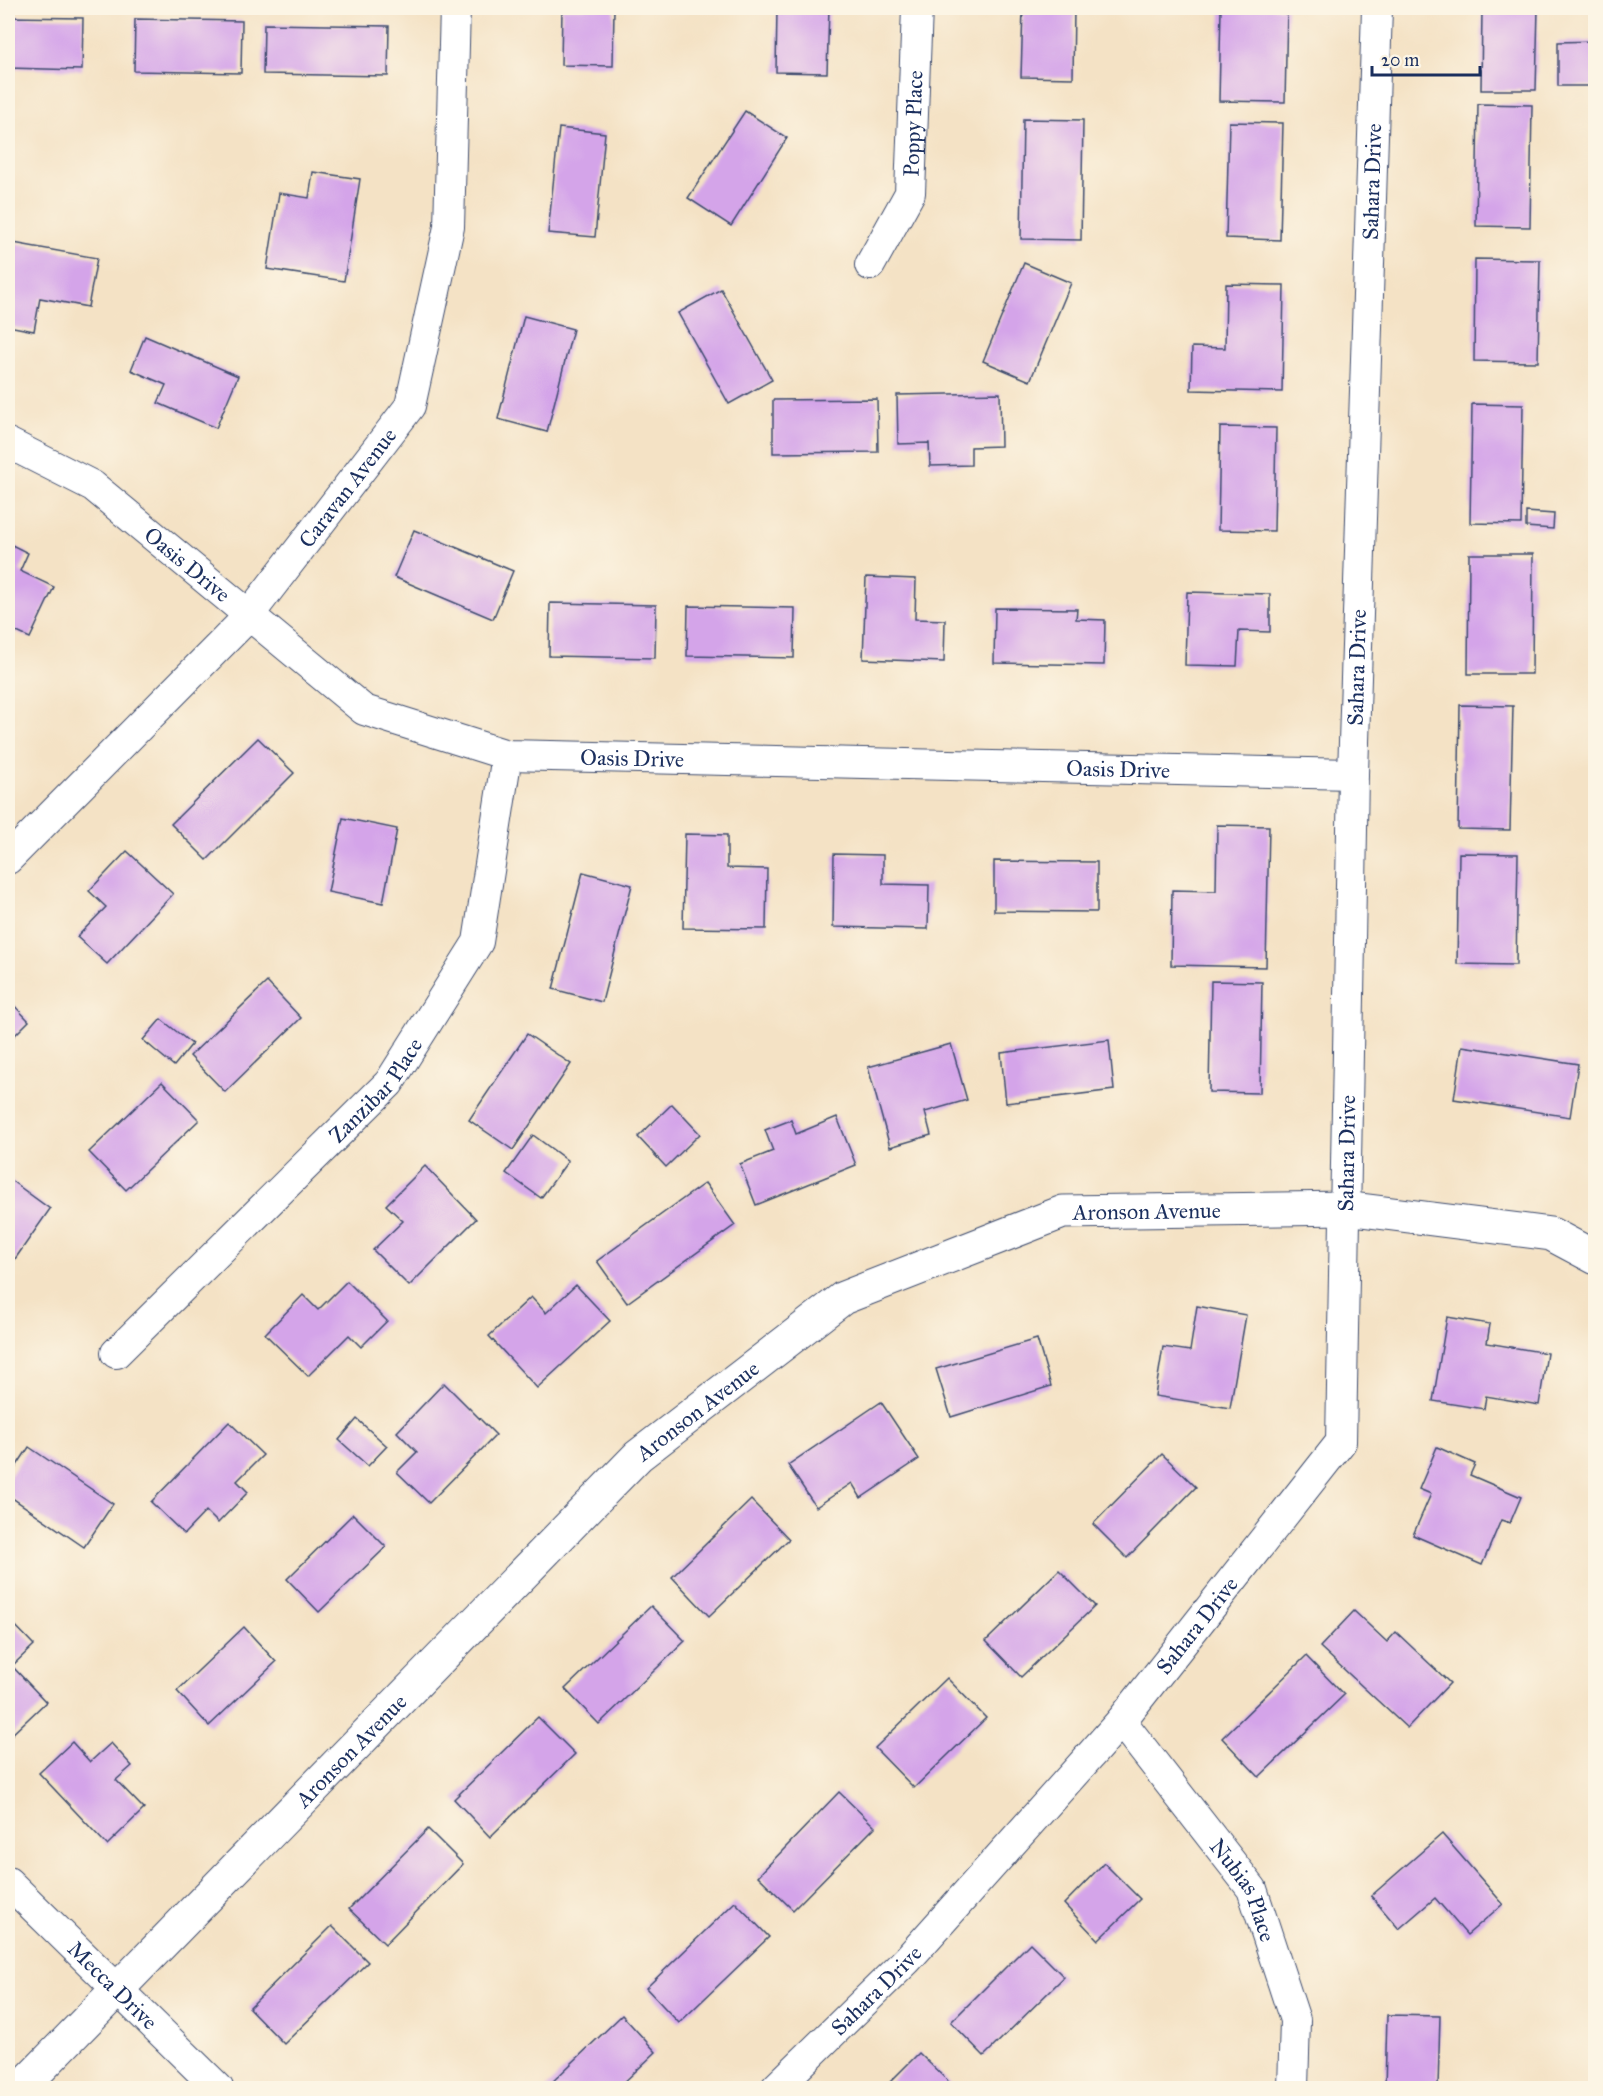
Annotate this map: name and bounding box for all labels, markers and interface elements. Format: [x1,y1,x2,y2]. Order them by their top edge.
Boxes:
scale bar [1372,39,1480,77]
text: 20 m [1381,49,1419,71]
street label: Poppy Place [897,70,928,177]
street label: Sahara Drive [1356,123,1387,240]
street label: Caravan Avenue [293,422,402,553]
street label: Oasis Drive [139,521,236,608]
street label: Sahara Drive [1341,609,1372,726]
street label: Oasis Drive [580,743,684,772]
street label: Oasis Drive [1066,754,1170,783]
street label: Zanzibar Place [323,1032,428,1148]
street label: Sahara Drive [1332,1095,1361,1212]
street label: Aronson Avenue [1071,1196,1221,1225]
street label: Aronson Avenue [629,1354,764,1467]
street label: Sahara Drive [1150,1571,1243,1679]
street label: Aronson Avenue [289,1688,412,1813]
street label: Nubias Place [1204,1833,1282,1945]
street label: Mecca Drive [62,1935,163,2035]
street label: Sahara Drive [825,1940,927,2041]

